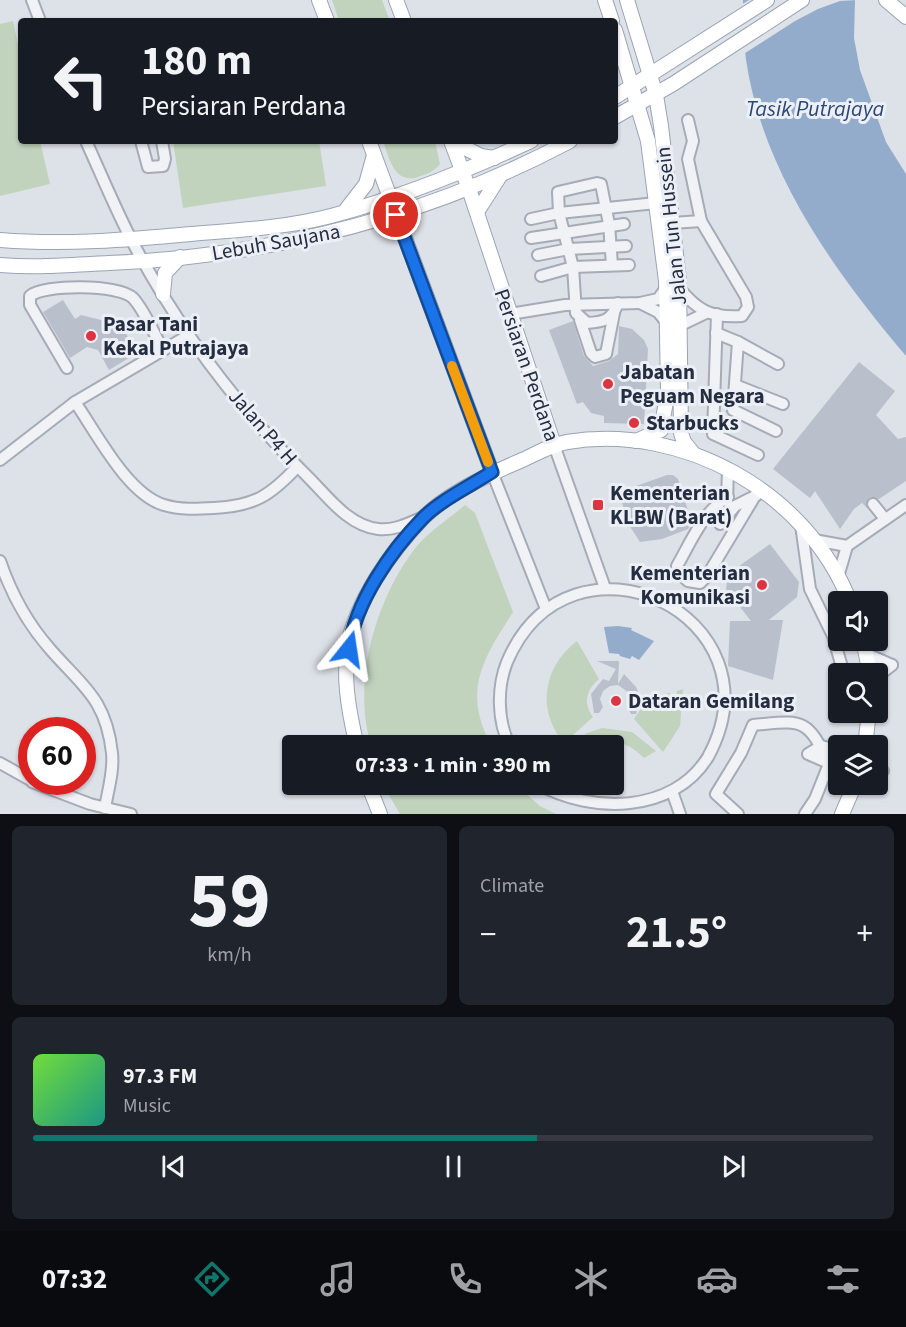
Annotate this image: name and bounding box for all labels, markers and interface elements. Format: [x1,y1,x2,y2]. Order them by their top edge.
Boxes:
text: 180 m [141,31,252,91]
icon: left [42,42,120,120]
text: Persiaran Perdana [141,87,346,126]
water label: Tasik Putrajaya [746,93,885,125]
street label: Jalan Tun Hussein [648,145,694,307]
pin [370,189,421,240]
icon: arrive [379,198,412,231]
street label: Lebuh Saujana [209,216,343,268]
street label: Persiaran Perdana [487,285,567,445]
place label: Pasar Tani Kekal Putrajaya [103,309,249,363]
marker: Pasar Tani Kekal Putrajaya [84,329,98,343]
place label: Jabatan Peguam Negara [620,357,765,411]
marker: Jabatan Peguam Negara [601,377,615,391]
street label: Jalan P4 H [221,382,305,472]
place label: Starbucks [646,408,739,438]
marker: Starbucks [627,416,641,430]
place label: Kementerian KLBW (Barat) [610,478,732,532]
marker: Kementerian KLBW (Barat) [591,498,605,512]
place label: Kementerian Komunikasi [630,558,750,612]
marker: Kementerian Komunikasi [755,578,769,592]
map controls [828,591,888,795]
button: sound [828,591,888,651]
position arrow [317,617,381,681]
button: search [828,663,888,723]
place label: Dataran Gemilang [628,686,794,716]
marker: Dataran Gemilang [609,694,623,708]
speed limit sign: 60 [18,717,96,795]
button: layers [828,735,888,795]
text: 07:33 · 1 min · 390 m [355,749,551,781]
text: 59 [188,846,271,957]
text: Climate [480,872,544,900]
text: 21.5° [626,901,727,965]
text: − [480,911,496,958]
text: + [857,911,873,958]
text: km/h [207,941,252,969]
text: 97.3 FM [123,1060,197,1092]
text: Music [123,1092,171,1120]
icon: previous [157,1150,190,1183]
icon: pause [437,1150,470,1183]
icon: next [717,1150,750,1183]
icon: directions [191,1258,233,1300]
icon: music [317,1258,359,1300]
icon: phone [444,1258,486,1300]
icon: climate [570,1258,612,1300]
icon: car [696,1258,738,1300]
icon: filters [822,1258,864,1300]
text: 07:32 [42,1260,107,1299]

